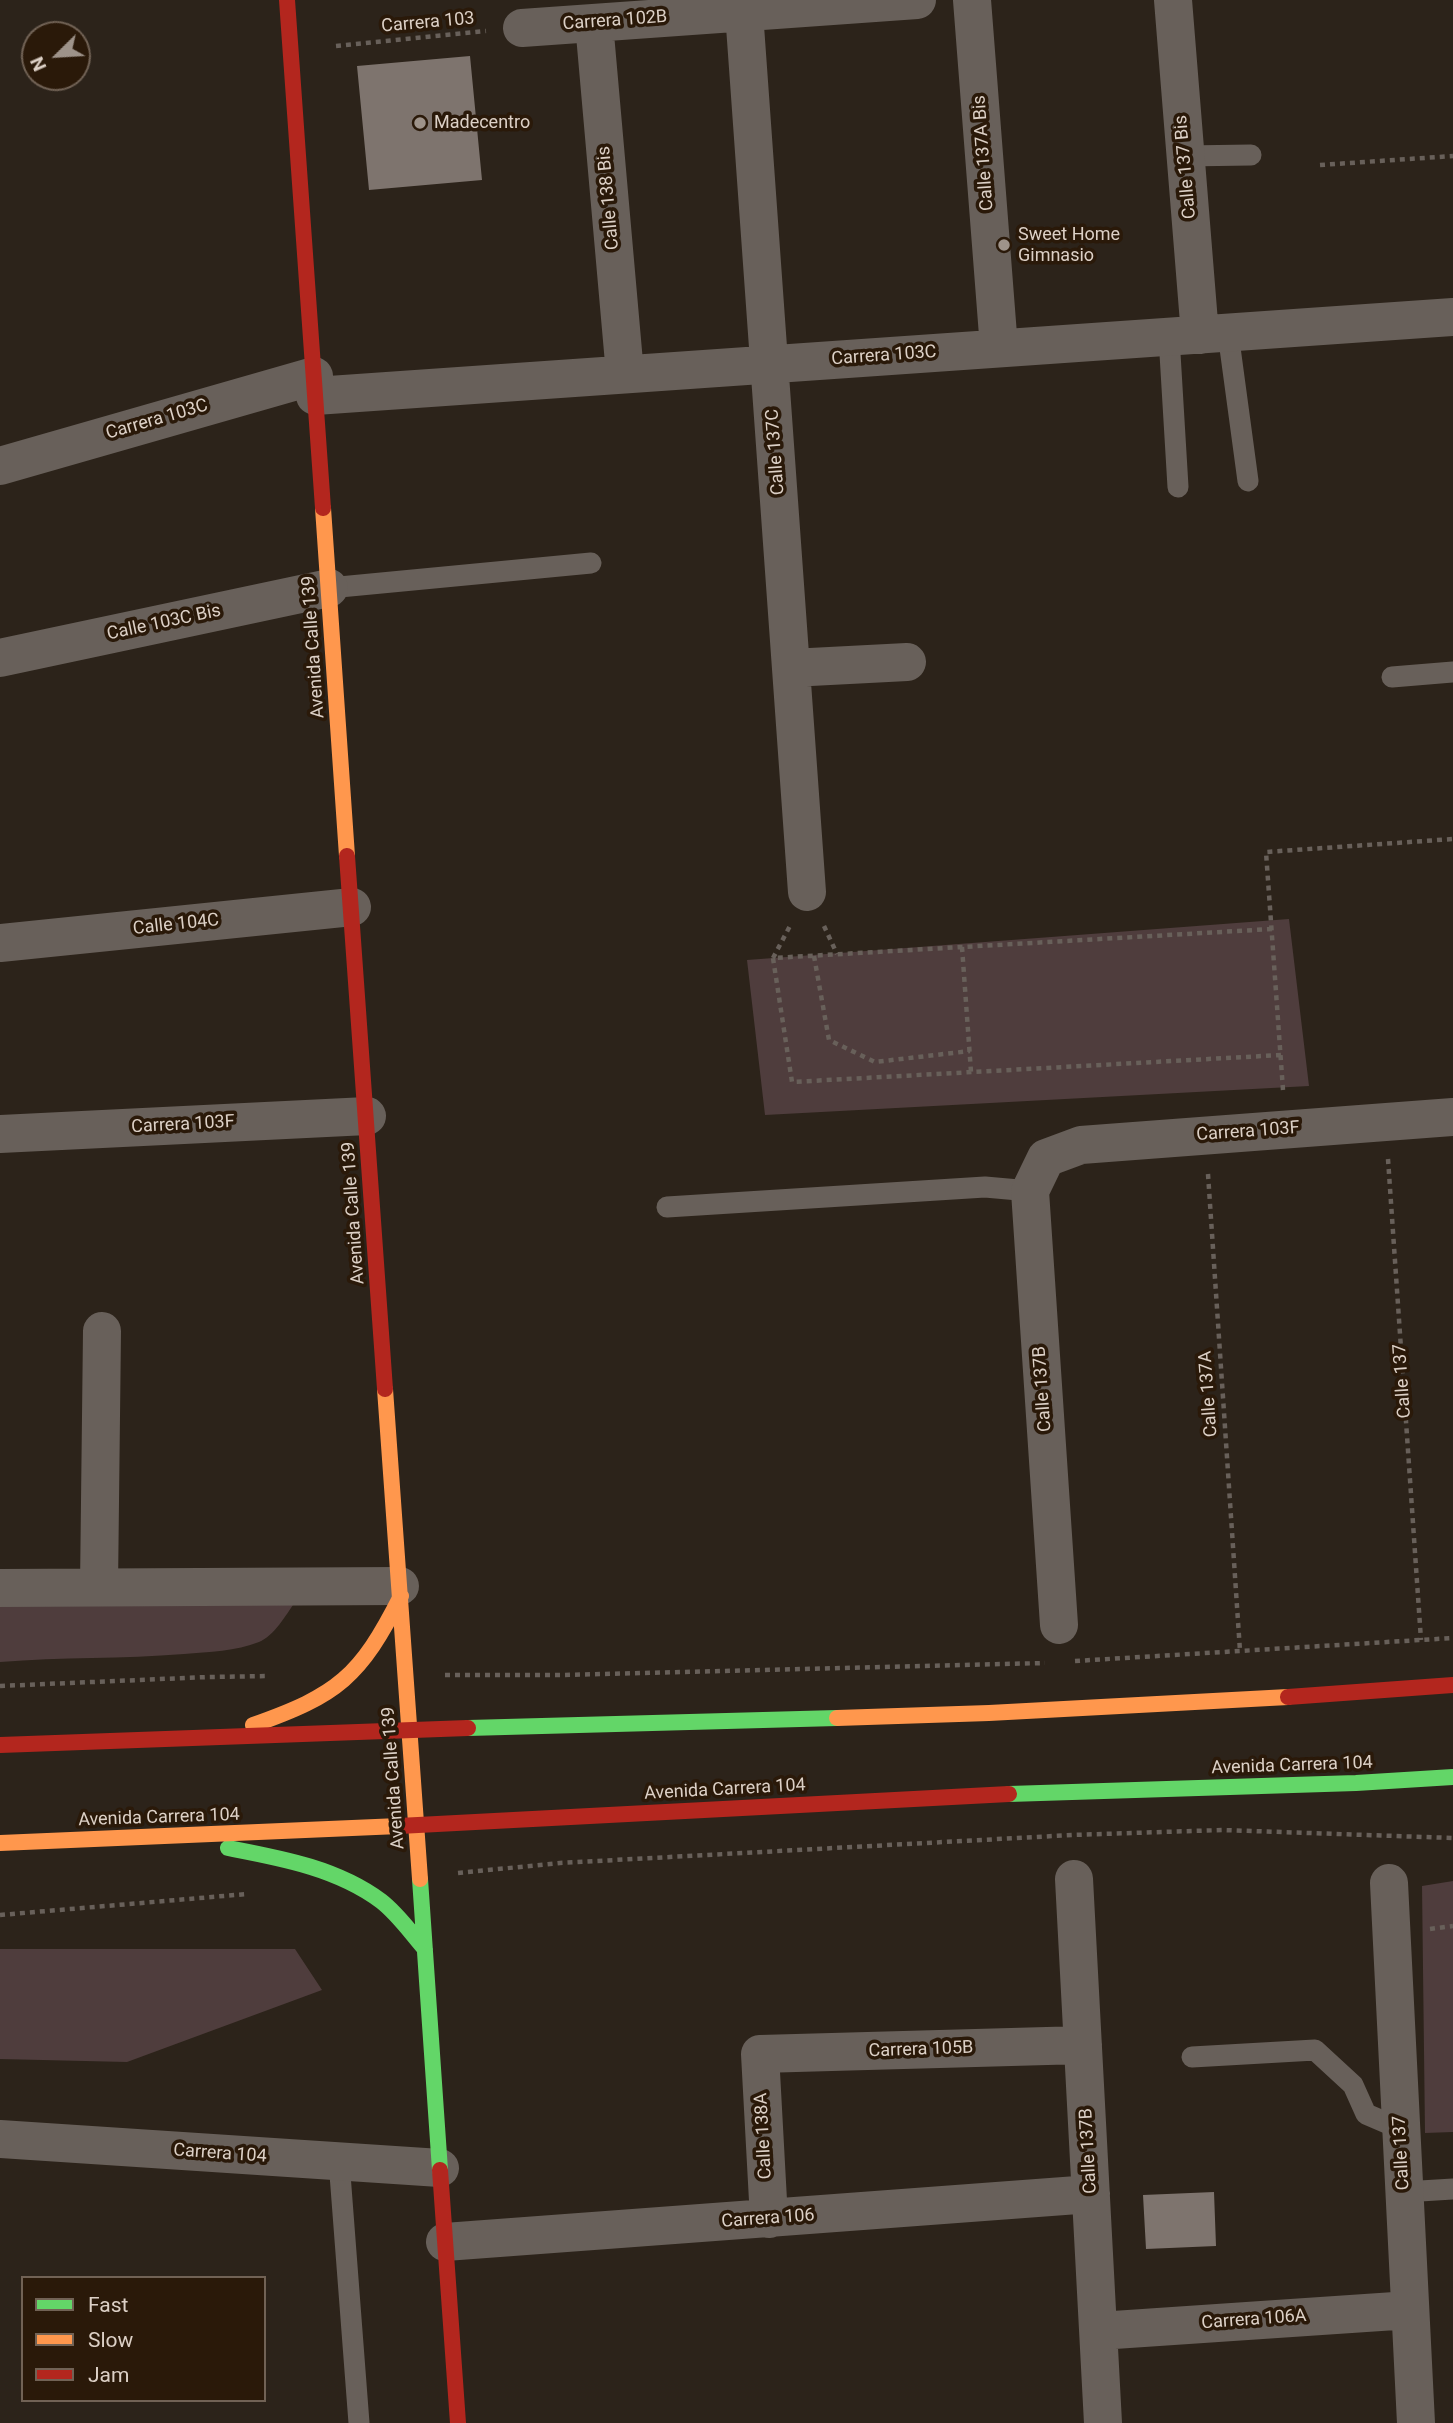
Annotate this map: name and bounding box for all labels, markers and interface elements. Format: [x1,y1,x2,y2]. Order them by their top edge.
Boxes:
street label: Carrera 102B [562,7,668,35]
street label: Carrera 103 [381,8,475,38]
north arrow [21,21,91,91]
text: N [25,53,51,75]
street label: Calle 137A Bis [969,95,999,211]
place label: Madecentro [434,112,530,134]
street label: Calle 137 Bis [1171,114,1201,220]
marker: Madecentro [412,115,428,131]
street label: Calle 138 Bis [594,145,624,251]
place label: Sweet Home Gimnasio [1018,224,1120,266]
marker: Sweet Home Gimnasio [996,237,1012,253]
street label: Carrera 103C [831,342,937,370]
street label: Carrera 103C [103,395,211,445]
street label: Calle 137C [762,408,790,496]
street label: Avenida Calle 139 [298,575,330,719]
street label: Calle 103C Bis [105,600,223,646]
street label: Calle 104C [132,910,220,940]
street label: Carrera 103F [131,1112,235,1138]
street label: Carrera 103F [1196,1118,1300,1146]
street label: Avenida Calle 139 [338,1141,370,1285]
street label: Calle 137 [1390,1343,1416,1419]
street label: Calle 137B [1029,1345,1057,1433]
street label: Calle 137A [1195,1350,1223,1438]
street label: Avenida Calle 139 [378,1706,410,1850]
street label: Avenida Carrera 104 [1211,1752,1373,1780]
street label: Avenida Carrera 104 [644,1775,806,1805]
street label: Avenida Carrera 104 [78,1804,240,1832]
street label: Carrera 105B [868,2037,974,2063]
street label: Calle 138A [751,2092,777,2180]
street label: Calle 137B [1076,2108,1102,2194]
street label: Calle 137 [1389,2115,1415,2191]
street label: Carrera 104 [173,2140,267,2168]
street label: Carrera 106 [721,2205,815,2233]
legend [21,2276,266,2402]
text: Fast [88,2293,128,2317]
street label: Carrera 106A [1201,2306,1307,2334]
text: Slow [88,2328,133,2352]
text: Jam [88,2363,129,2387]

